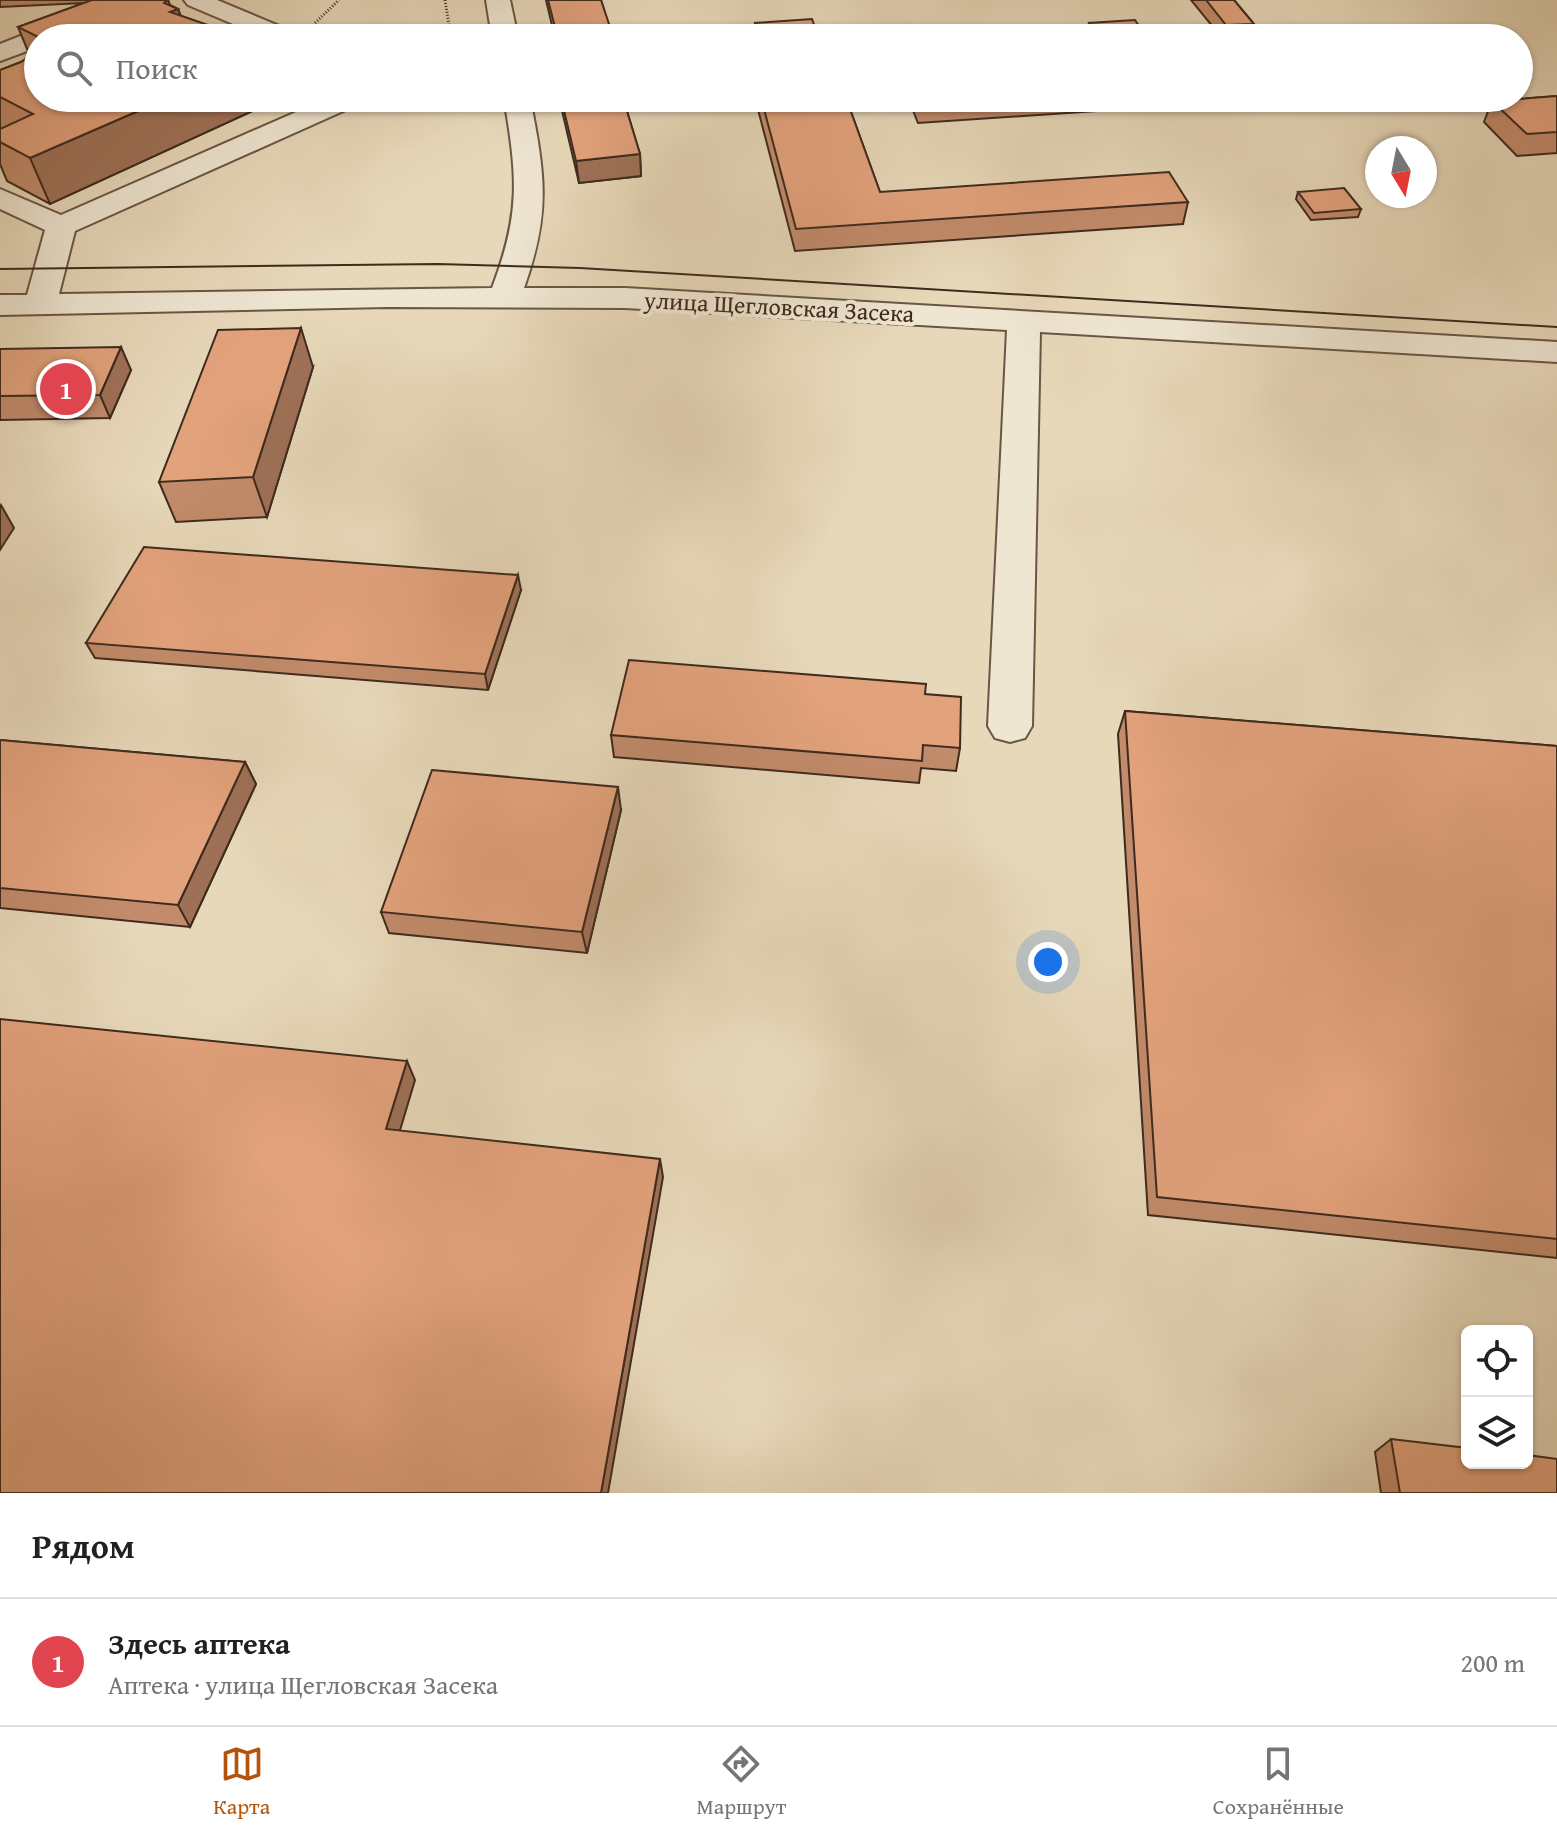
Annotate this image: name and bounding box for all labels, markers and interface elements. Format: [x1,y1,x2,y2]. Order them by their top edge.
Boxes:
search box [24,24,1533,112]
icon: search [52,46,96,90]
text: Поиск [116,46,198,90]
north arrow [1365,136,1437,208]
street label: улица Щегловская Засека [642,282,916,331]
pin: 1 [40,359,92,419]
your location [1028,942,1068,982]
map controls [1461,1325,1533,1469]
button: locate [1461,1325,1533,1397]
button: layers [1461,1397,1533,1469]
text: Рядом [32,1521,135,1570]
text: Здесь аптека [108,1621,290,1665]
text: 1 [51,1643,65,1682]
text: 200 m [1460,1643,1525,1682]
text: Аптека · улица Щегловская Засека [108,1665,498,1704]
tab: Карта [213,1742,270,1822]
tab: Маршрут [696,1742,786,1822]
tab: Сохранённые [1213,1742,1344,1822]

